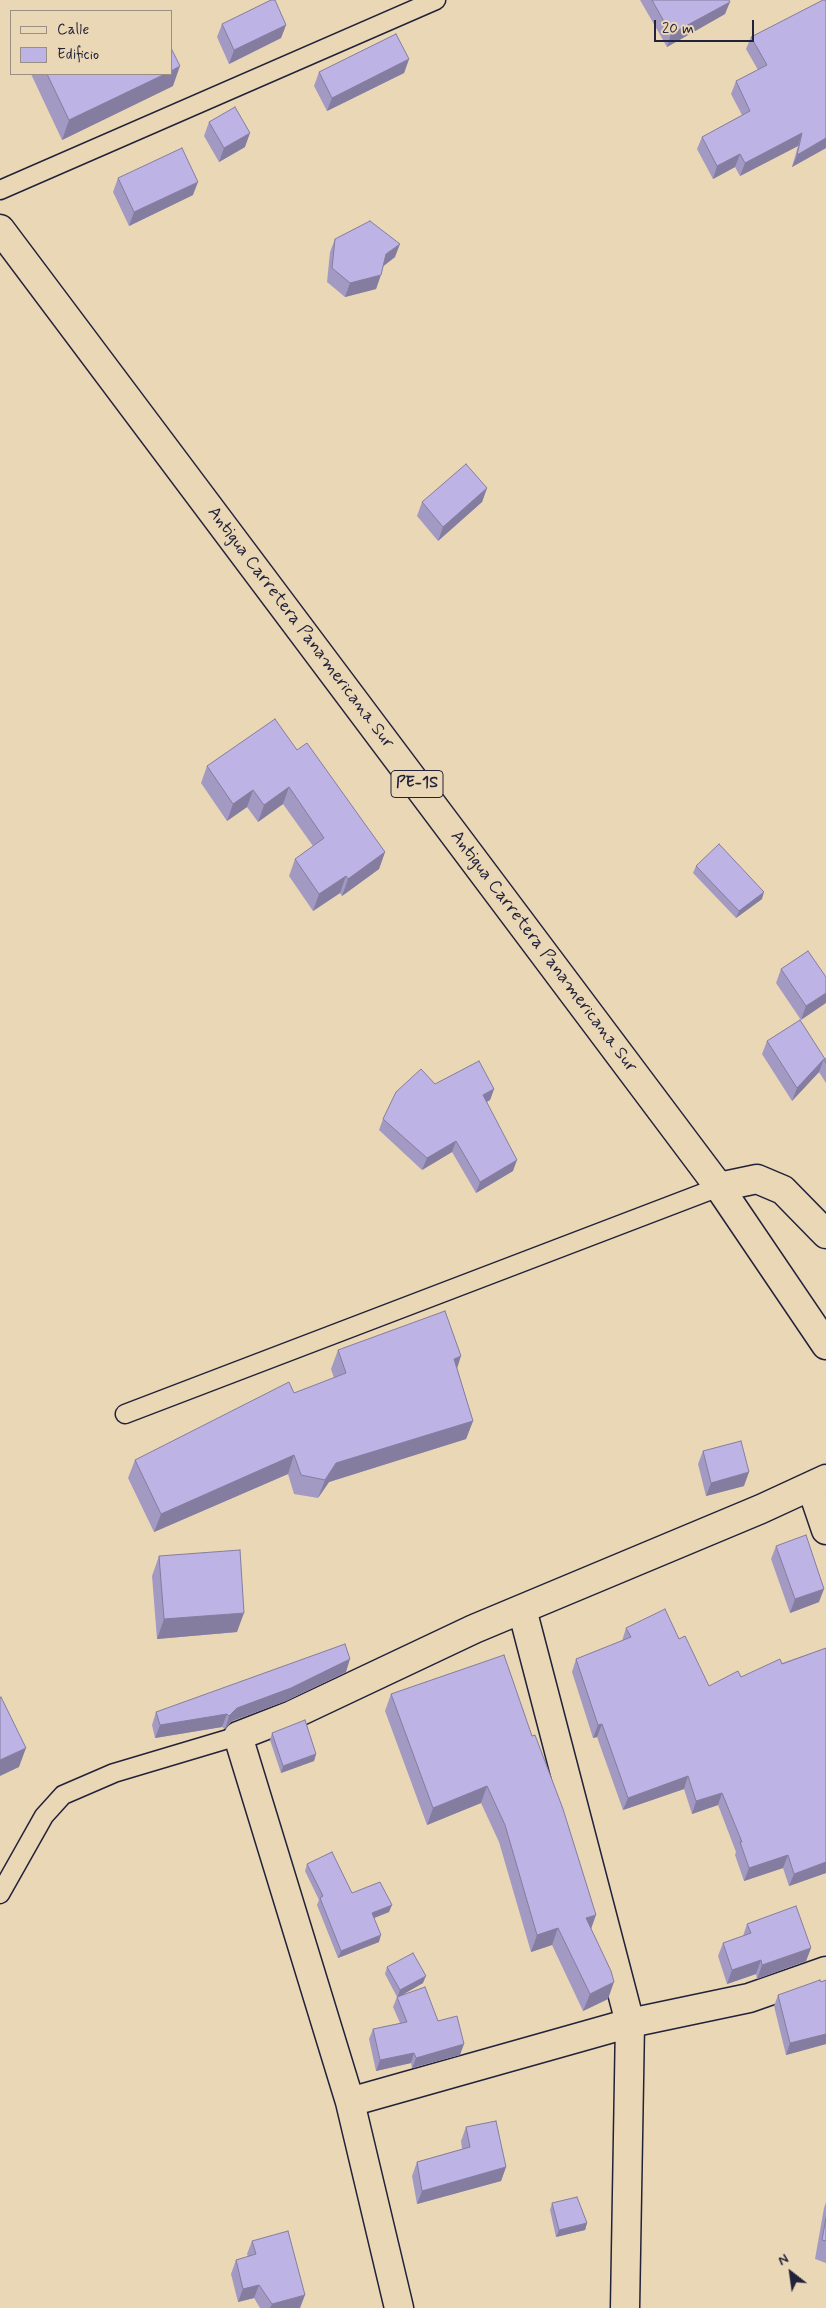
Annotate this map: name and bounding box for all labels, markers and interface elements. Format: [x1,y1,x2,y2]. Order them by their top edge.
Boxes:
legend [10,10,172,75]
scale bar [656,10,756,42]
text: 20 m [662,19,694,39]
text: Calle [57,20,89,40]
text: Edificio [57,45,99,65]
street label: Antigua Carretera Panamericana Sur [202,503,398,753]
road number: PE-1S [391,771,443,798]
street label: Antigua Carretera Panamericana Sur [445,827,641,1077]
north arrow [766,2248,816,2298]
text: N [775,2250,792,2270]

